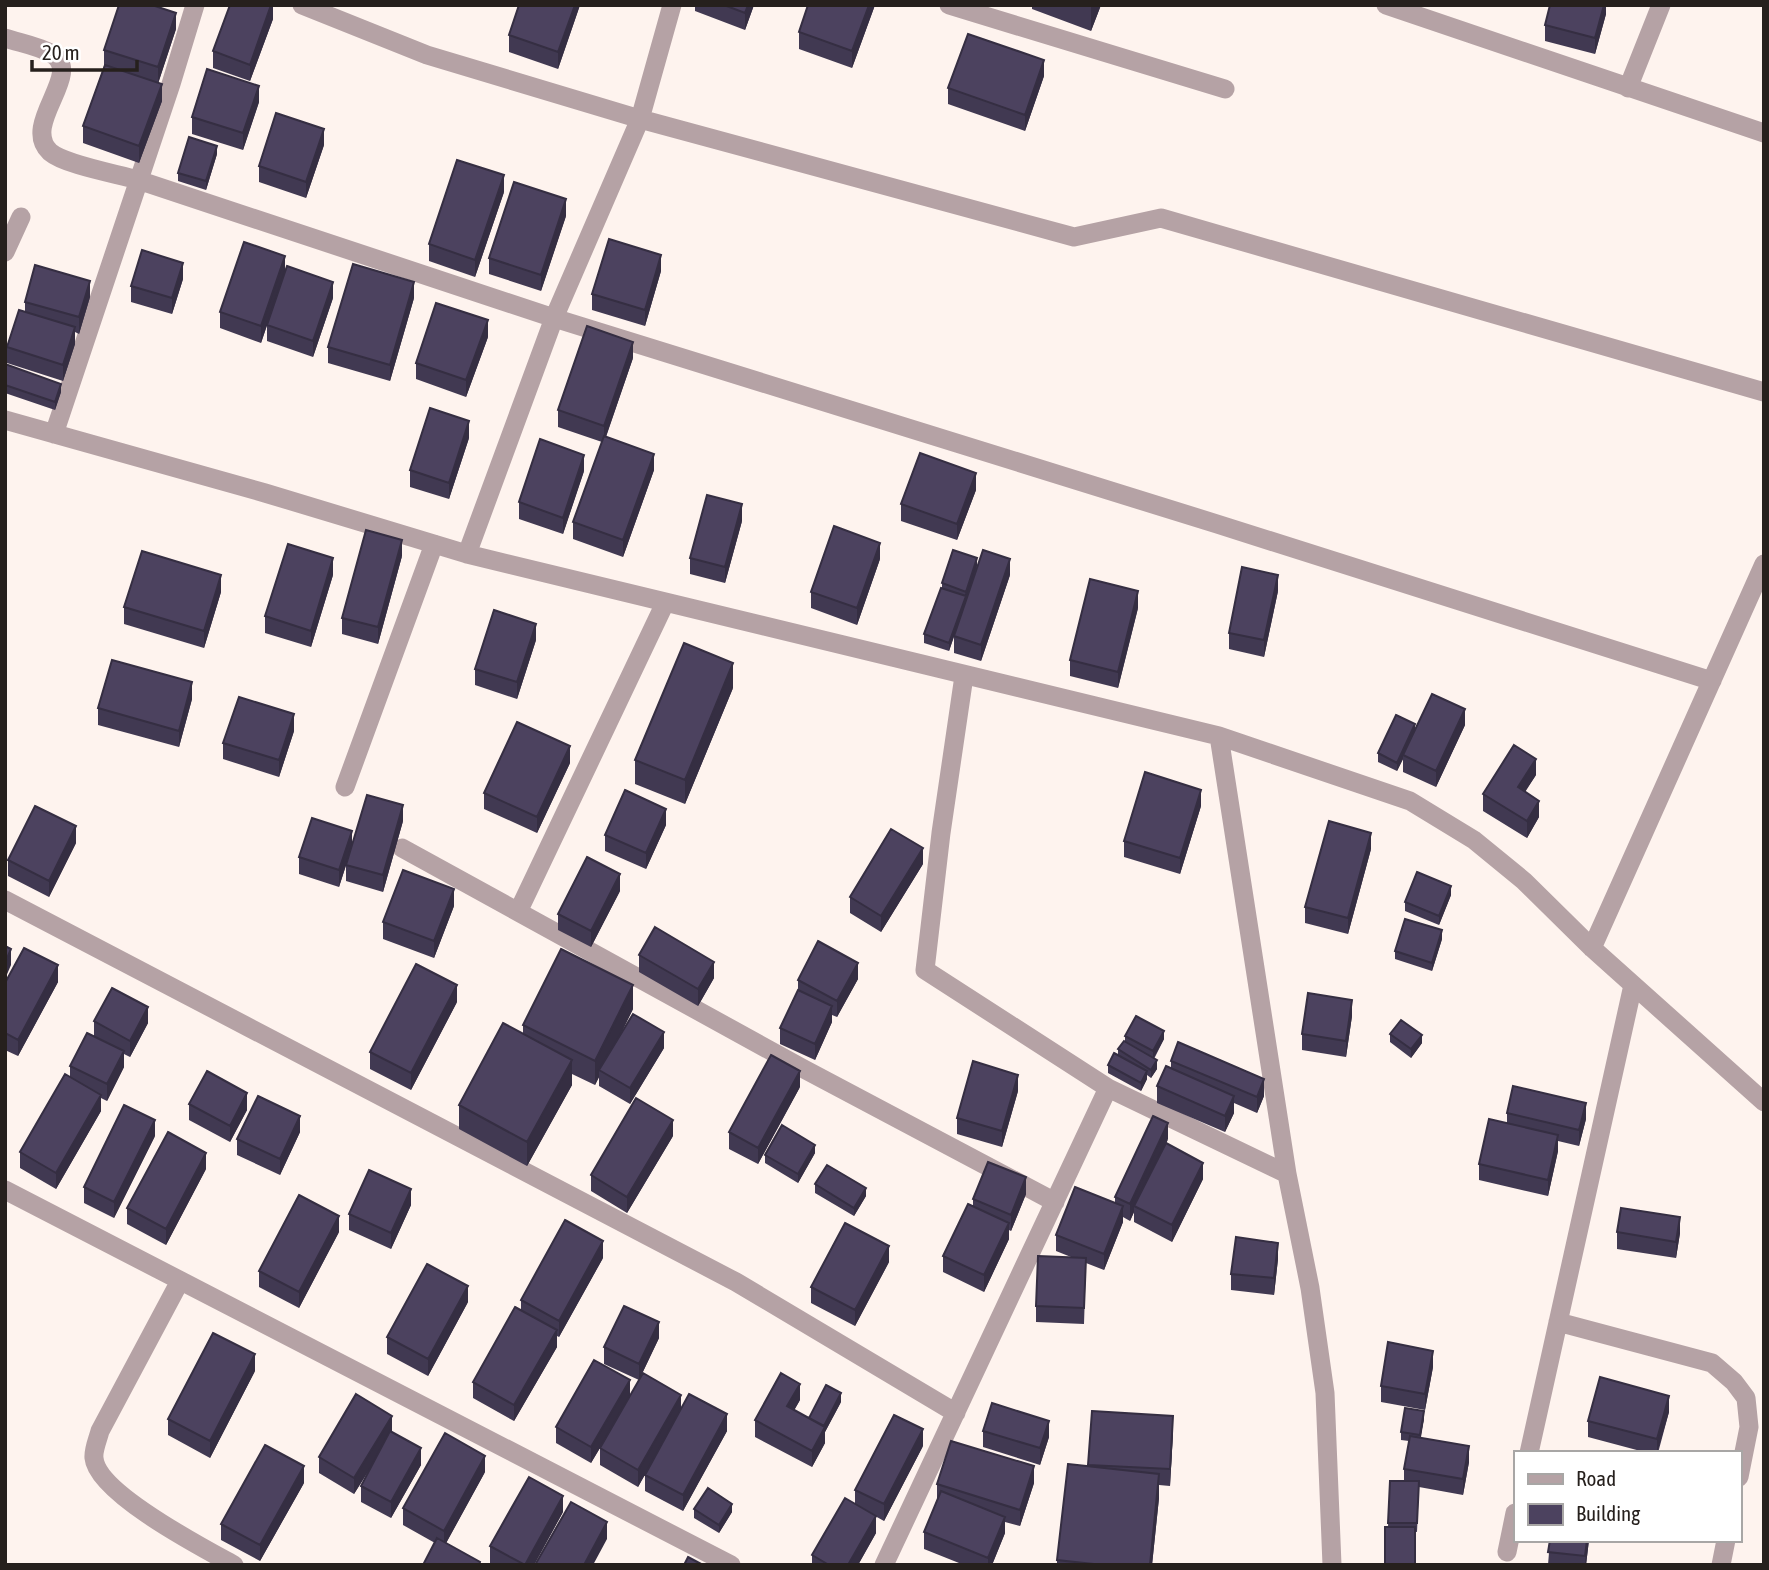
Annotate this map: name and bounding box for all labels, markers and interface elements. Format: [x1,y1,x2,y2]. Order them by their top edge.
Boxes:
scale bar [32,28,136,72]
text: 20 m [42,40,80,64]
legend [1514,1451,1741,1542]
text: Road [1576,1466,1616,1490]
text: Building [1576,1501,1640,1525]

